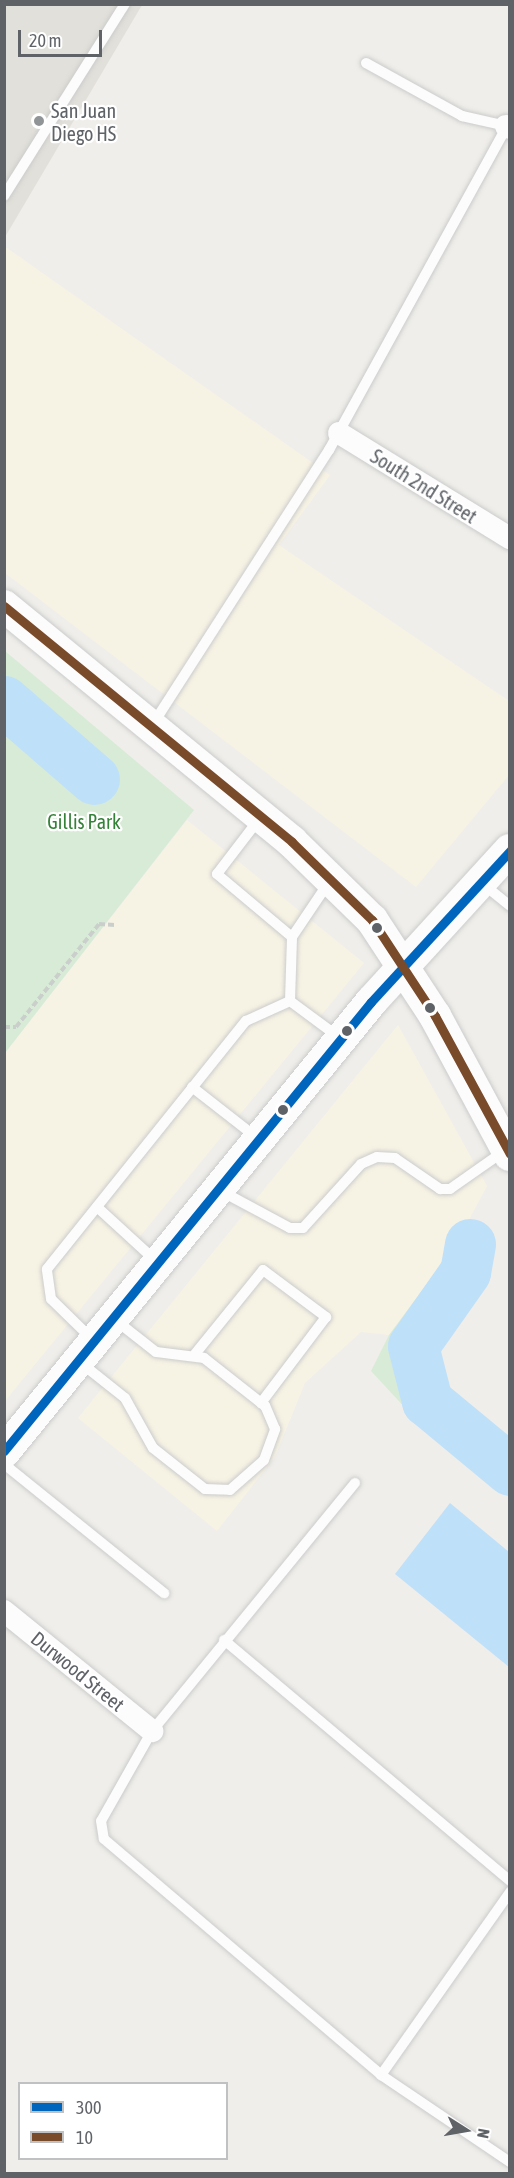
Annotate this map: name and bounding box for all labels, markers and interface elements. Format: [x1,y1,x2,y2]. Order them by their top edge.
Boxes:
scale bar [21,18,105,56]
text: 20 m [29,30,61,51]
place label: San Juan Diego HS [51,98,116,145]
marker: San Juan Diego HS [32,114,46,128]
street label: South 2nd Street [366,444,482,528]
park label: Gillis Park [47,809,121,833]
unlabelled marker [371,922,383,934]
unlabelled marker [424,1002,436,1014]
unlabelled marker [341,1025,353,1037]
unlabelled marker [277,1104,289,1116]
street label: Durwood Street [26,1626,130,1716]
legend [18,2082,228,2160]
text: 300 [76,2097,101,2118]
north arrow [436,2100,496,2160]
text: 10 [76,2127,93,2148]
text: N [474,2127,493,2140]

